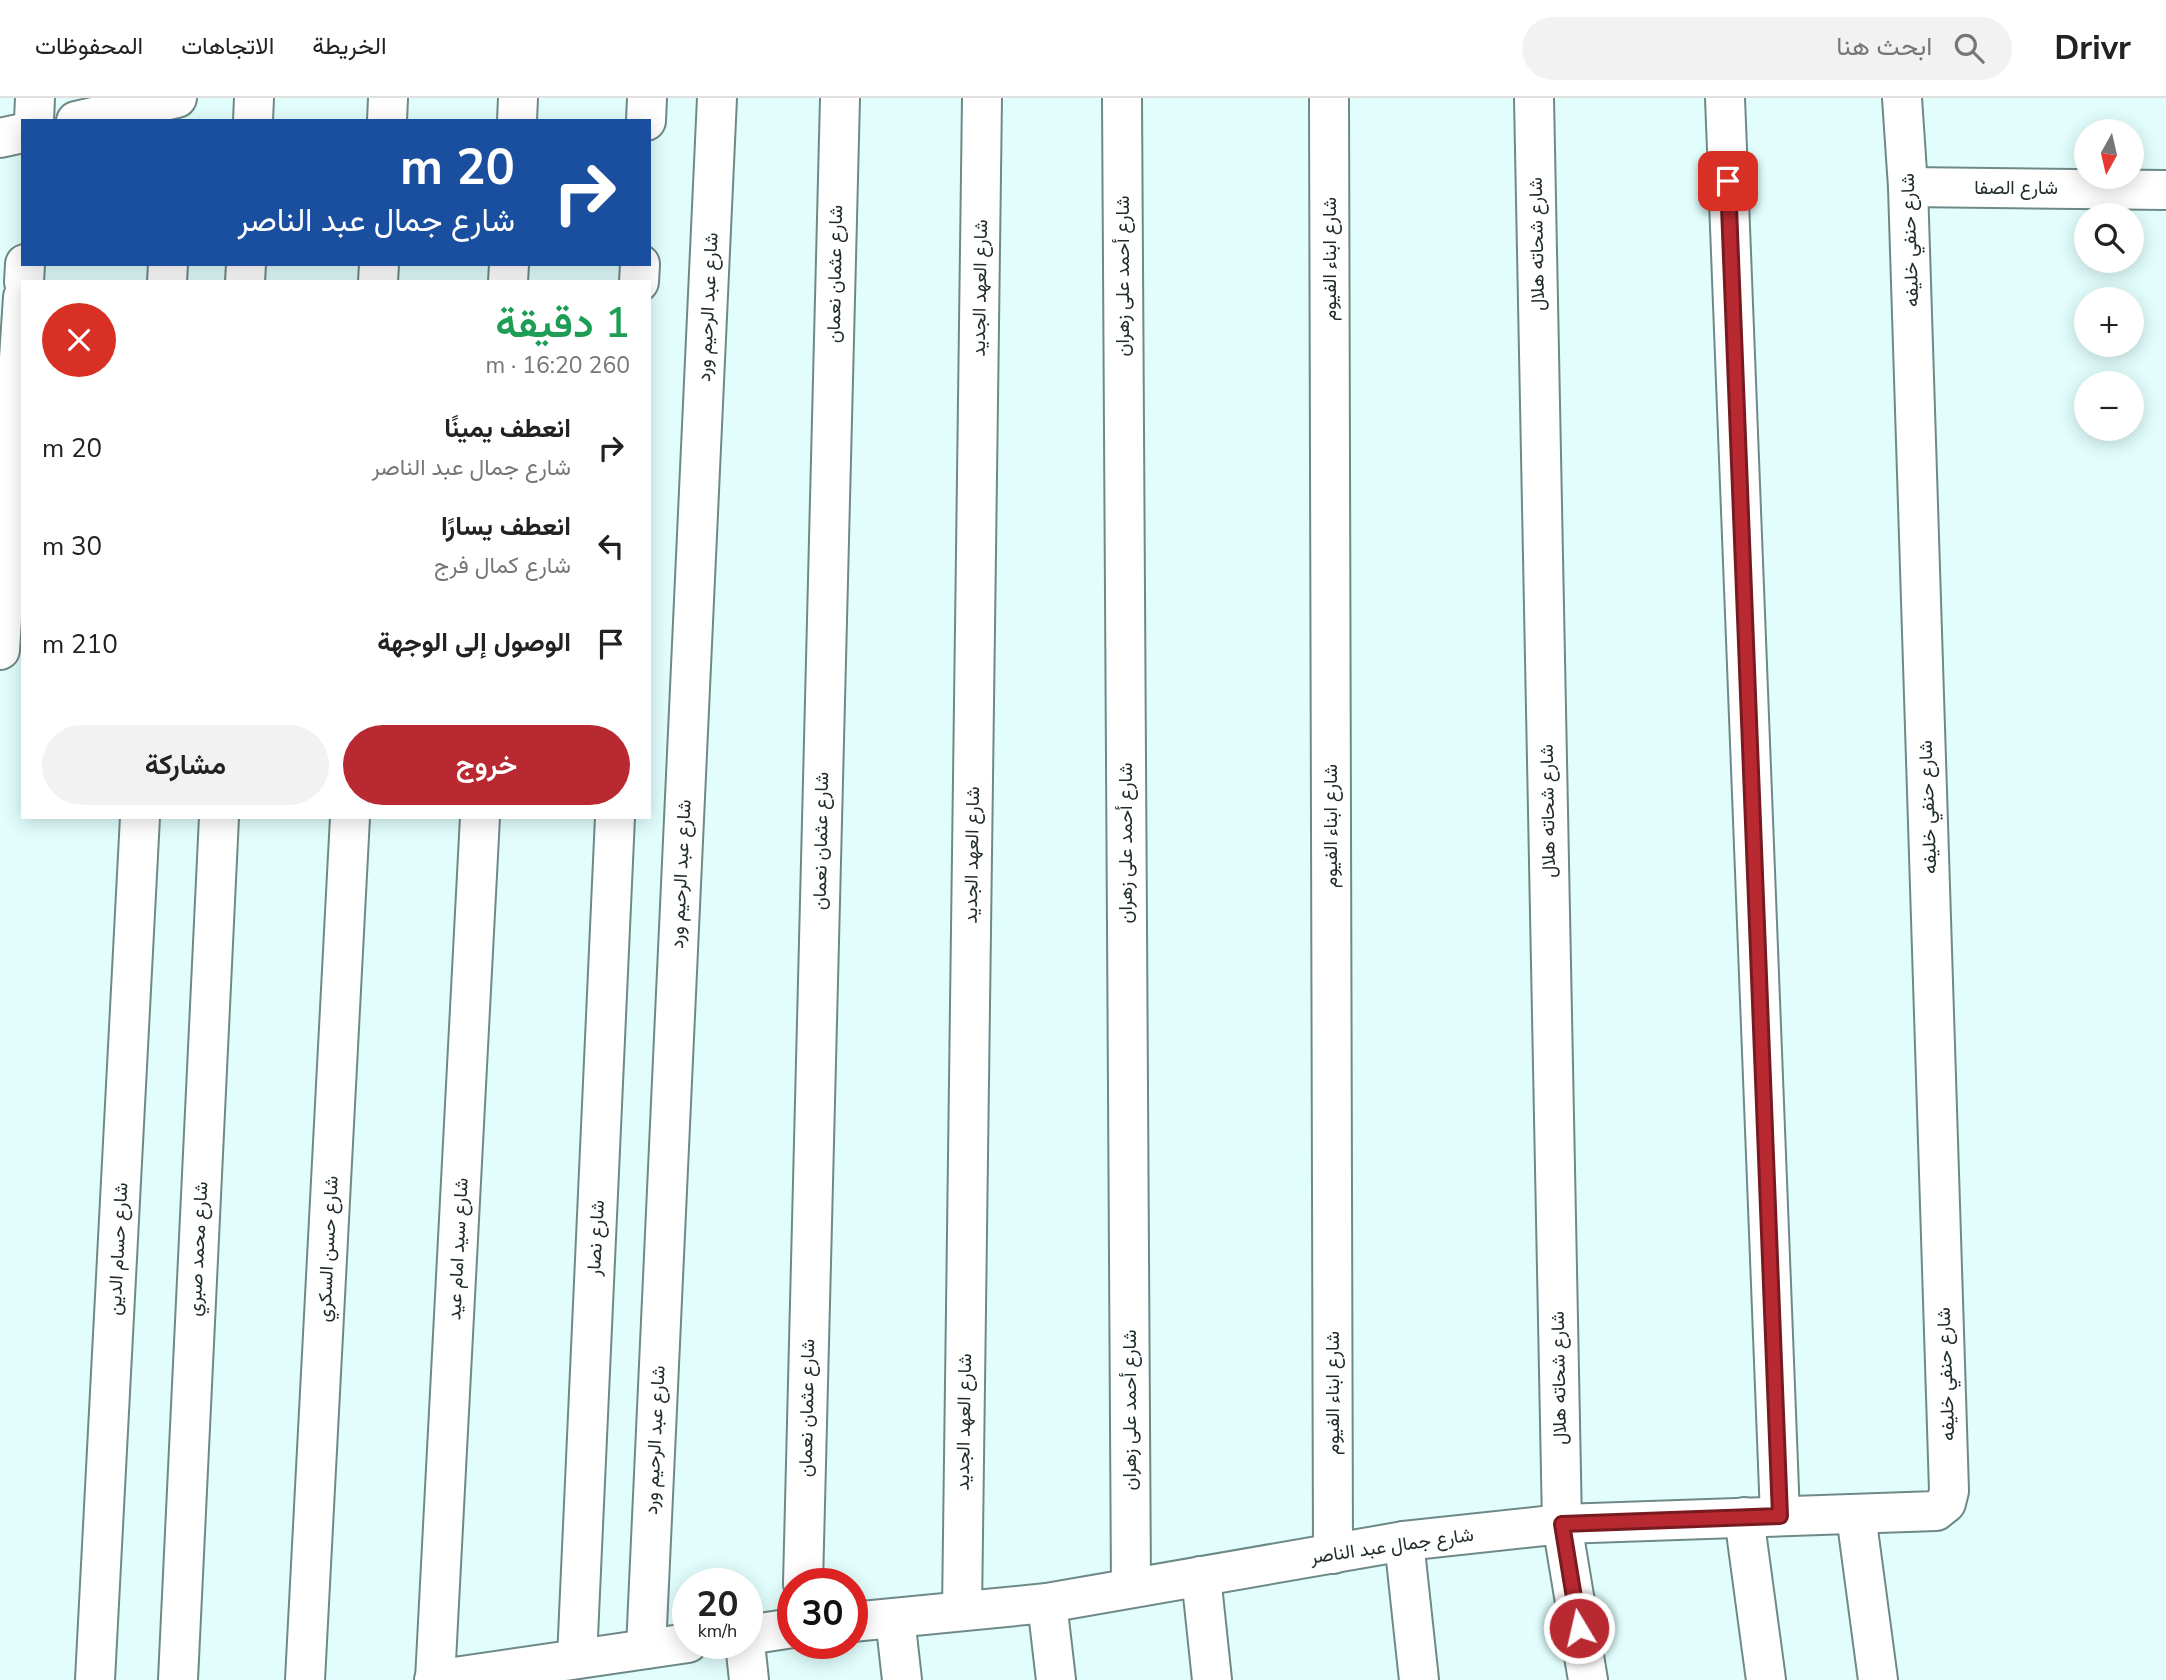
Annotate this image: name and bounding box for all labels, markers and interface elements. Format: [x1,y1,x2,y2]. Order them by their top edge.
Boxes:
search box [1522,17,2012,80]
text: Drivr [2054,26,2131,71]
text: ابحث هنا [1836,29,1932,64]
icon: search [1950,29,1988,67]
text: المحفوظات [35,30,143,62]
text: الاتجاهات [181,30,274,62]
text: الخريطة [312,30,387,62]
north arrow [2074,119,2144,189]
map controls [2074,119,2144,441]
text: 20 m [400,134,515,201]
icon: right [539,147,630,238]
pin [1698,151,1758,211]
icon: arrive [1709,162,1747,200]
street label: شارع حنفي خليفه [1895,173,1927,307]
street label: شارع الصفا [1974,175,2058,201]
street label: شارع شحاته هلال [1523,177,1551,311]
street label: شارع أحمد على زهران [1110,196,1136,356]
street label: شارع ابناء الفيوم [1317,197,1343,321]
text: شارع جمال عبد الناصر [238,199,515,242]
button: search [2074,203,2144,273]
street label: شارع عثمان نعمان [821,205,849,343]
street label: شارع العهد الجديد [966,219,994,357]
street label: شارع عبد الرحيم ورد [691,232,725,382]
button: + [2074,287,2144,357]
text: 1 دقيقة [495,295,630,352]
button: close [42,303,116,377]
text: 260 m · 16:20 [485,350,630,381]
button: − [2074,371,2144,441]
text: انعطف يمينًا [444,411,571,446]
icon: right [592,429,630,467]
text: 20 m [42,431,102,466]
text: شارع جمال عبد الناصر [372,452,571,483]
text: انعطف يسارًا [441,509,571,544]
icon: left [592,527,630,565]
text: 30 m [42,529,102,564]
text: شارع كمال فرج [434,550,571,581]
text: الوصول إلى الوجهة [377,625,571,660]
icon: arrive [592,625,630,663]
text: 210 m [42,627,118,662]
button: مشاركة [42,725,329,805]
button: خروج [343,725,630,805]
street label: شارع حنفي خليفه [1913,740,1945,874]
street label: شارع شحاته هلال [1534,744,1562,878]
street label: شارع أحمد على زهران [1113,763,1139,923]
street label: شارع ابناء الفيوم [1318,764,1344,888]
street label: شارع عثمان نعمان [807,772,835,910]
street label: شارع العهد الجديد [958,786,986,924]
street label: شارع عبد الرحيم ورد [664,799,698,949]
street label: شارع حسن السكري [311,1175,347,1323]
street label: شارع سيد امام عيد [441,1177,475,1321]
street label: شارع محمد صبري [181,1181,217,1317]
street label: شارع حسام الدين [102,1182,134,1316]
street label: شارع نصار [581,1199,611,1278]
street label: شارع حنفي خليفه [1931,1307,1963,1441]
street label: شارع شحاته هلال [1545,1311,1573,1445]
street label: شارع أحمد على زهران [1117,1330,1143,1490]
street label: شارع ابناء الفيوم [1320,1331,1346,1455]
street label: شارع عثمان نعمان [793,1339,821,1477]
street label: شارع العهد الجديد [950,1353,978,1491]
street label: شارع عبد الرحيم ورد [638,1365,672,1515]
street label: شارع جمال عبد الناصر [1308,1522,1475,1570]
speed limit sign: 30 [777,1568,868,1659]
text: 20 [696,1581,739,1628]
position arrow [1542,1591,1616,1665]
text: km/h [698,1619,737,1643]

